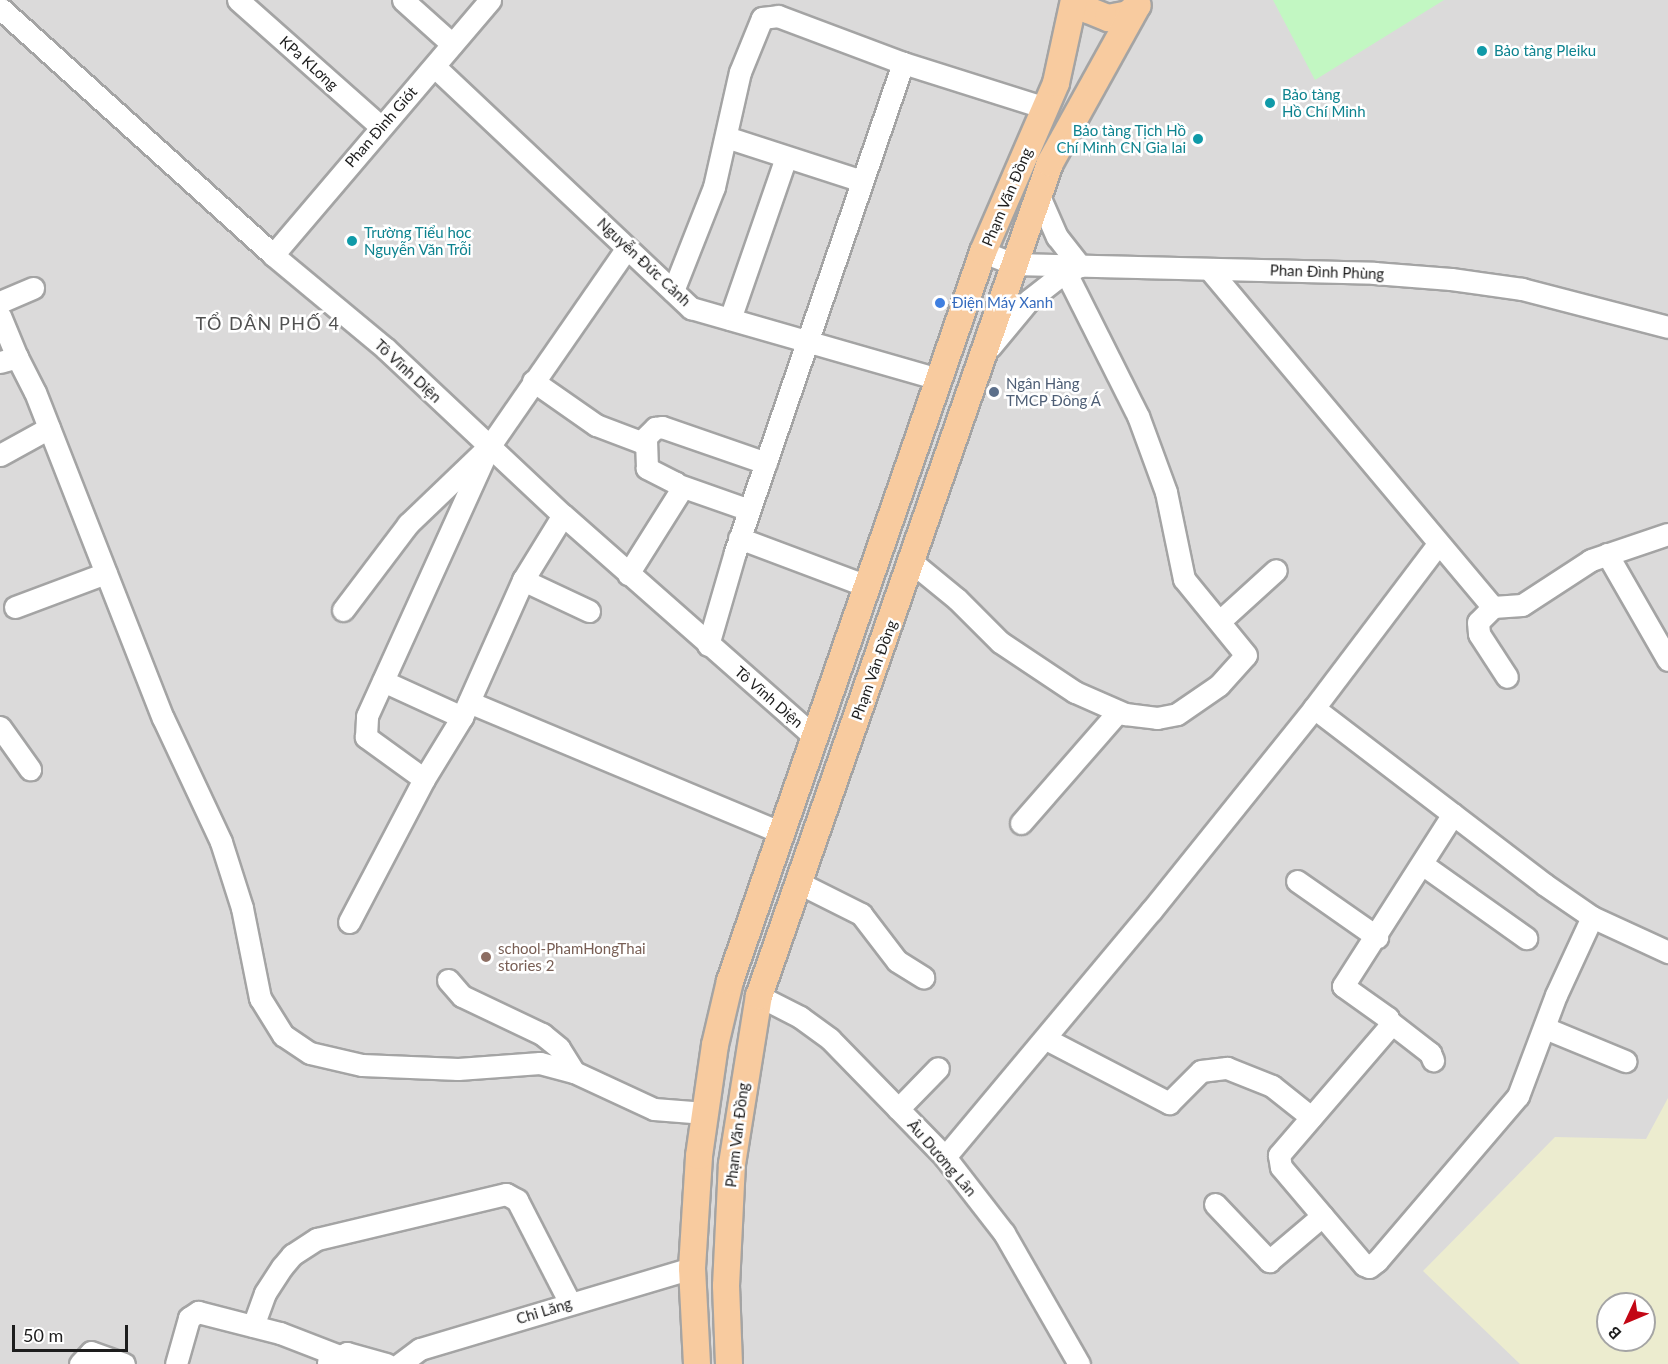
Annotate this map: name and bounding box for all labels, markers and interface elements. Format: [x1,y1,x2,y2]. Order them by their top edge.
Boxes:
street label: KPa KLơng [276,32,342,94]
place label: Bảo tàng Pleiku [1494,42,1596,60]
marker: Bảo tàng Pleiku [1475,44,1489,58]
street label: Phan Đình Giót [341,83,421,171]
place label: Bảo tàng Hồ Chí Minh [1282,85,1366,120]
marker: Bảo tàng Hồ Chí Minh [1263,96,1277,110]
place label: Bảo tàng Tịch Hồ Chí Minh CN Gia lai [1056,121,1186,156]
marker: Bảo tàng Tịch Hồ Chí Minh CN Gia lai [1191,132,1205,146]
street label: Phạm Văn Đồng [978,145,1036,249]
street label: Nguyễn Đức Cảnh [594,214,694,310]
place label: Trường Tiểu học Nguyễn Văn Trỗi [364,223,472,258]
marker: Trường Tiểu học Nguyễn Văn Trỗi [345,234,359,248]
street label: Phan Đình Phùng [1270,261,1384,283]
place label: Điện Máy Xanh [952,294,1053,312]
marker: Điện Máy Xanh [933,296,947,310]
district label: TỔ DÂN PHỐ 4 [196,312,340,334]
street label: Tô Vĩnh Diện [371,335,445,407]
place label: Ngân Hàng TMCP Đông Á [1006,374,1102,409]
marker: Ngân Hàng TMCP Đông Á [987,385,1001,399]
street label: Phạm Văn Đồng [847,617,901,723]
street label: Tô Vĩnh Diện [731,662,807,732]
place label: school-PhamHongThai stories 2 [498,939,646,974]
marker: school-PhamHongThai stories 2 [479,950,493,964]
street label: Phạm Văn Đồng [722,1081,752,1189]
street label: Âu Dương Lân [904,1116,980,1200]
north arrow [1596,1292,1656,1352]
street label: Chi Lăng [514,1294,574,1328]
scale bar [15,1313,130,1351]
text: B [1604,1323,1625,1344]
text: 50 m [23,1324,63,1346]

